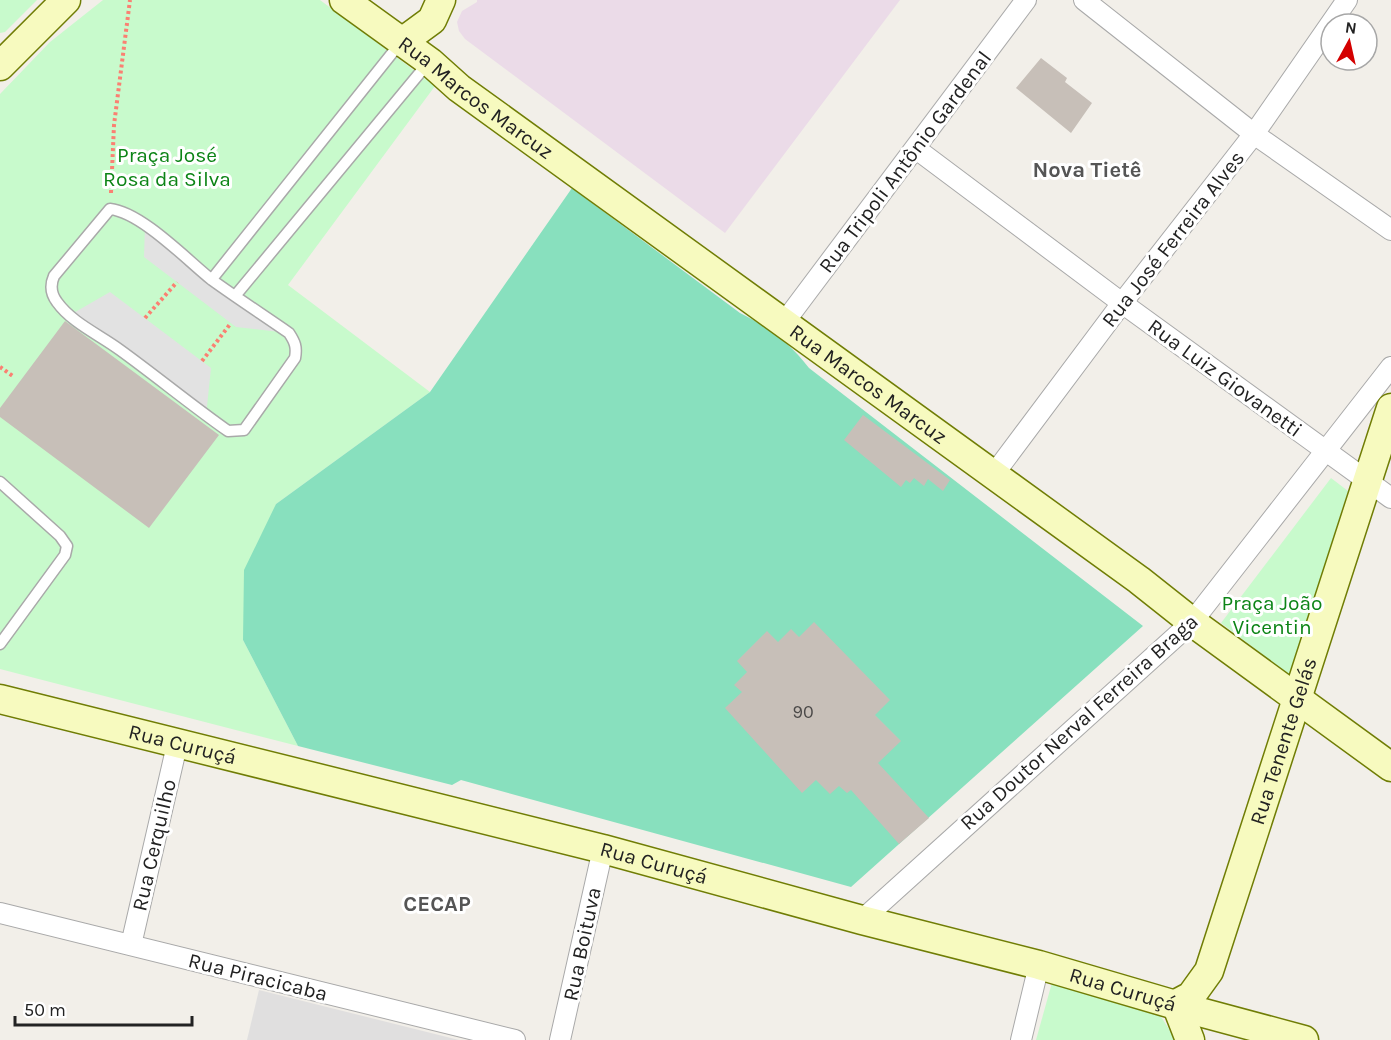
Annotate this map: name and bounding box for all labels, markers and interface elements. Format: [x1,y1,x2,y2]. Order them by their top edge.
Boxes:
north arrow [1319,12,1379,72]
text: N [1344,17,1358,38]
street label: Rua Marcos Marcuz [394,31,558,164]
street label: Rua Tripoli Antônio Gardenal [814,46,996,278]
park label: Praça José Rosa da Silva [103,143,231,191]
street label: Rua José Ferreira Alves [1097,146,1249,332]
district label: Nova Tietê [1033,157,1142,183]
street label: Rua Luiz Giovanetti [1143,314,1307,442]
street label: Rua Marcos Marcuz [785,319,951,449]
park label: Praça João Vicentin [1221,591,1323,639]
street label: Rua Doutor Nerval Ferreira Braga [955,609,1203,835]
street label: Rua Tenente Gelás [1245,654,1322,828]
house number: 90 [792,701,814,723]
street label: Rua Curuçá [126,719,239,769]
street label: Rua Cerquilho [127,777,181,913]
street label: Rua Curuçá [597,837,710,889]
street label: Rua Boituva [558,885,606,1003]
district label: CECAP [403,891,471,917]
street label: Rua Piracicaba [186,948,330,1006]
street label: Rua Curuçá [1067,963,1179,1017]
scale bar [15,989,192,1027]
text: 50 m [24,999,66,1021]

